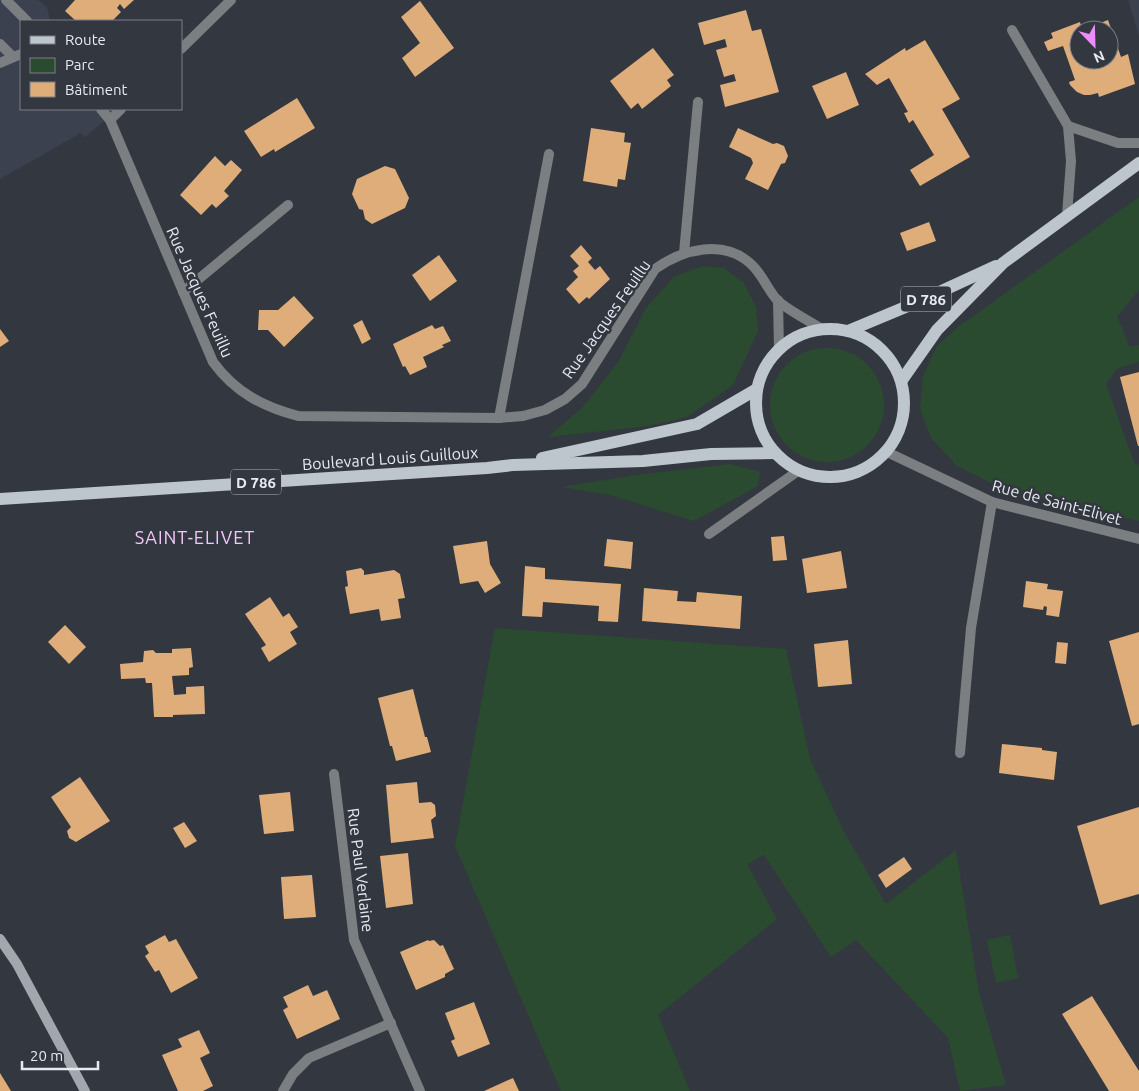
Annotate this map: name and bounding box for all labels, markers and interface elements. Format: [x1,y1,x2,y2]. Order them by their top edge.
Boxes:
legend [20,20,182,110]
north arrow [1069,20,1119,70]
text: Route [65,31,106,48]
text: N [1091,48,1107,66]
text: Parc [65,56,94,73]
text: Bâtiment [65,81,128,98]
street label: Rue Jacques Feuillu [163,224,237,360]
street label: Rue Jacques Feuillu [558,256,654,382]
road number: D 786 [901,286,951,312]
street label: Boulevard Louis Guilloux [301,443,479,473]
road number: D 786 [231,470,281,494]
street label: Rue de Saint-Elivet [990,476,1124,528]
district label: SAINT-ELIVET [135,527,255,547]
street label: Rue Paul Verlaine [344,807,378,933]
scale bar [22,1038,99,1070]
text: 20 m [30,1047,63,1064]

